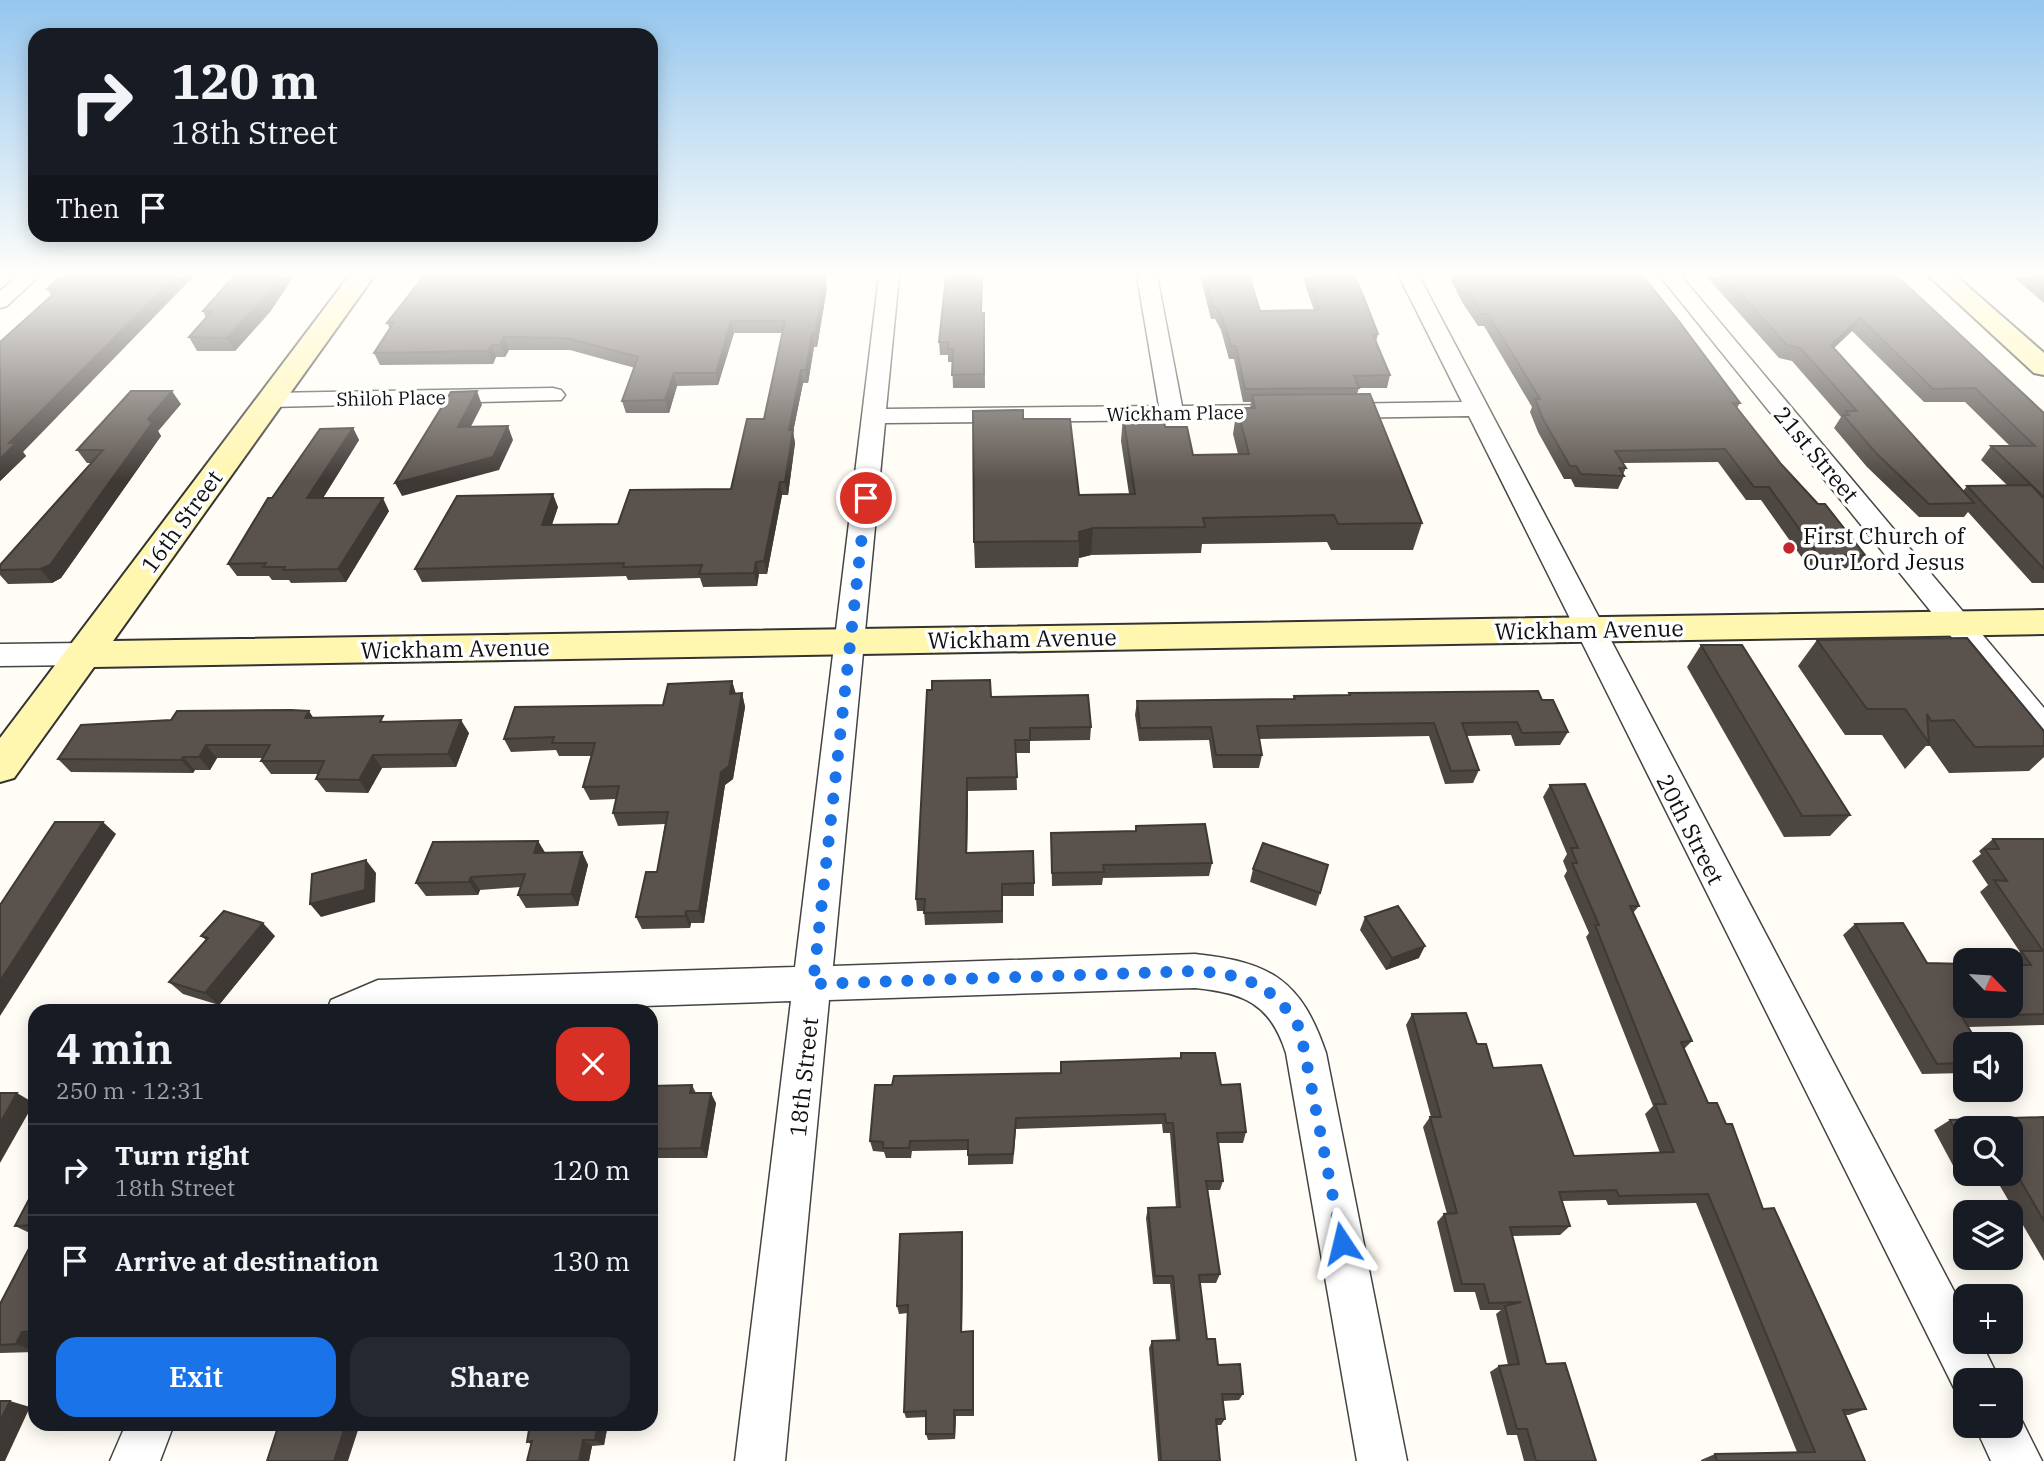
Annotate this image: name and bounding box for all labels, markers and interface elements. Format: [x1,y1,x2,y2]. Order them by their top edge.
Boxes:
text: 120 m [171,49,318,112]
icon: right [56,56,147,147]
text: 18th Street [171,111,338,153]
icon: arrive [134,189,172,227]
text: Then [56,191,120,225]
street label: Shiloh Place [336,385,446,411]
street label: Wickham Place [1106,400,1244,426]
street label: 21st Street [1768,400,1866,508]
street label: 16th Street [134,464,228,578]
pin [836,468,896,528]
icon: arrive [847,479,885,517]
place label: First Church of Our Lord Jesus [1803,520,1967,576]
marker: First Church of Our Lord Jesus [1781,540,1797,556]
street label: Wickham Avenue [1494,612,1684,646]
street label: Wickham Avenue [927,621,1117,655]
street label: Wickham Avenue [360,631,550,665]
street label: 20th Street [1650,769,1732,889]
north arrow [1953,948,2023,1018]
map controls [1953,948,2023,1438]
street label: 18th Street [782,1016,824,1138]
text: 4 min [56,1021,173,1076]
button: close [556,1027,630,1101]
button: sound [1953,1032,2023,1102]
text: 250 m · 12:31 [56,1075,205,1105]
button: search [1953,1116,2023,1186]
text: Turn right [115,1138,249,1172]
icon: right [56,1151,94,1189]
text: 120 m [552,1153,630,1187]
text: 18th Street [115,1172,235,1202]
button: layers [1953,1200,2023,1270]
position arrow [1305,1206,1379,1280]
icon: arrive [56,1242,94,1280]
text: Arrive at destination [115,1244,379,1278]
text: 130 m [552,1244,630,1278]
button: + [1953,1284,2023,1354]
button: Exit [56,1337,336,1417]
button: Share [350,1337,630,1417]
button: − [1953,1368,2023,1438]

